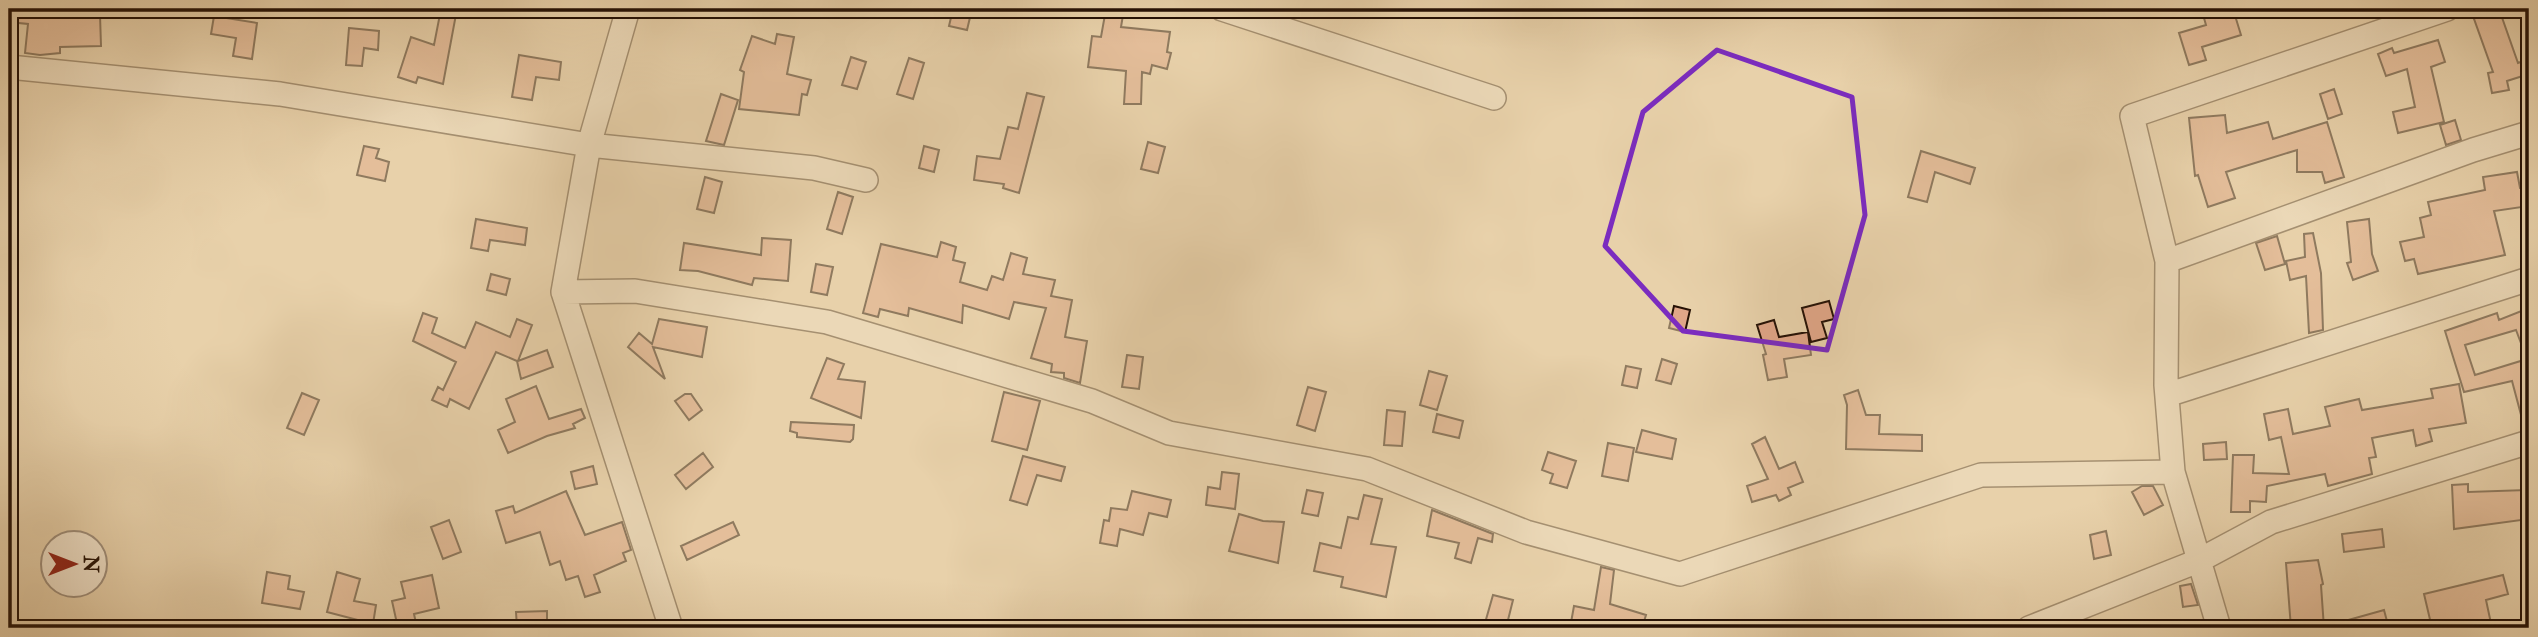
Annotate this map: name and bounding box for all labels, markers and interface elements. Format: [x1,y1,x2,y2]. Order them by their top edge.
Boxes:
north arrow [38,528,108,598]
text: N [78,554,102,573]

